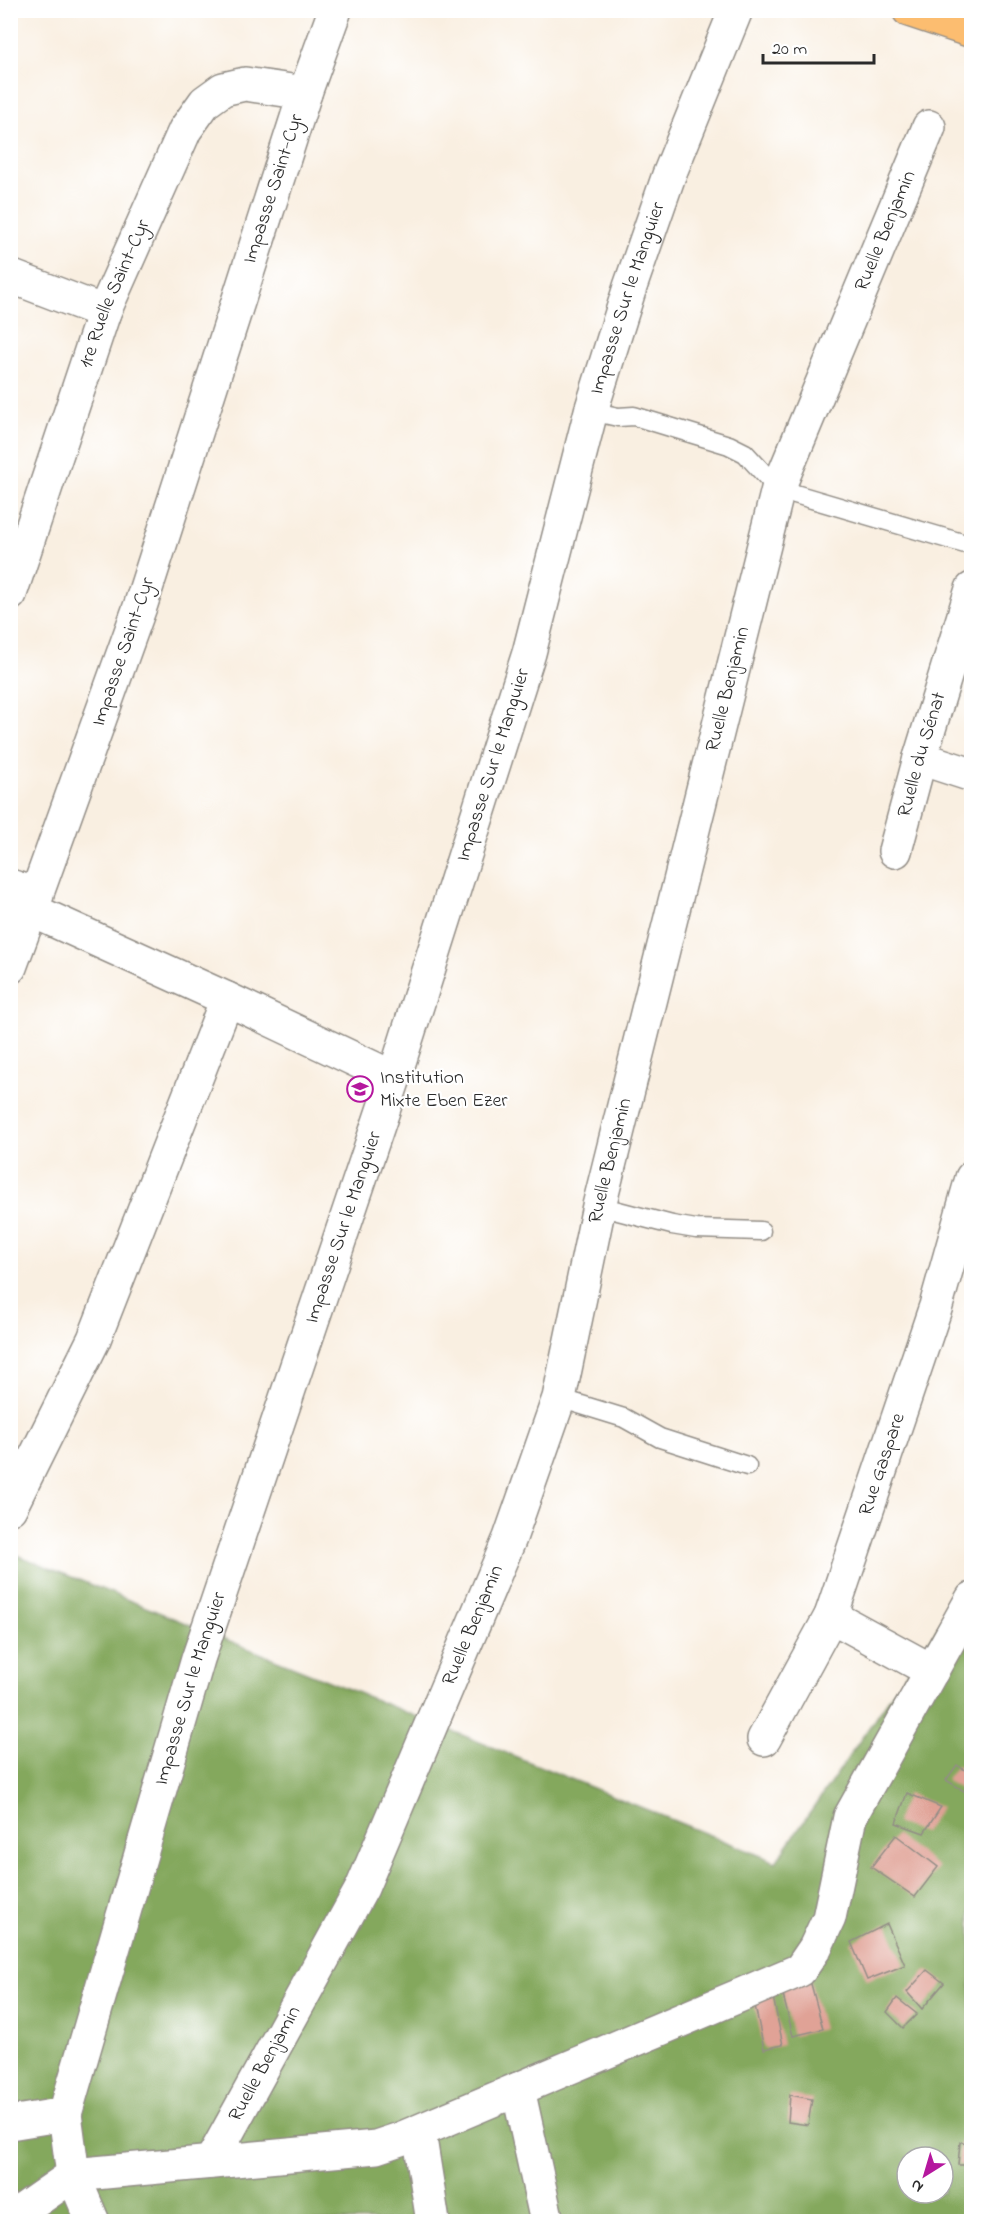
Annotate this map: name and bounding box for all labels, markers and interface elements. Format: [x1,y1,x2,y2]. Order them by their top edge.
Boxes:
scale bar [763,27,874,65]
text: 20 m [772,37,807,63]
street label: Impasse Saint-Cyr [236,110,312,268]
street label: Ruelle Benjamin [848,166,924,296]
street label: Impasse Sur le Manguier [583,197,673,398]
street label: 1re Ruelle Saint-Cyr [72,214,158,372]
street label: Impasse Saint-Cyr [85,573,163,730]
street label: Ruelle Benjamin [698,623,758,755]
street label: Impasse Sur le Manguier [449,664,538,865]
street label: Ruelle du Sénat [890,688,954,820]
place label: Institution Mixte Eben Ezer [380,1064,508,1116]
school or university icon: Institution Mixte Eben Ezer [345,1074,375,1104]
street label: Ruelle Benjamin [581,1095,640,1226]
street label: Impasse Sur le Manguier [298,1127,390,1327]
street label: Rue Gaspare [851,1409,913,1520]
street label: Ruelle Benjamin [435,1561,511,1690]
street label: Impasse Sur le Manguier [147,1587,234,1789]
street label: Ruelle Benjamin [221,2001,309,2127]
north arrow [895,2145,955,2205]
text: N [905,2172,929,2198]

